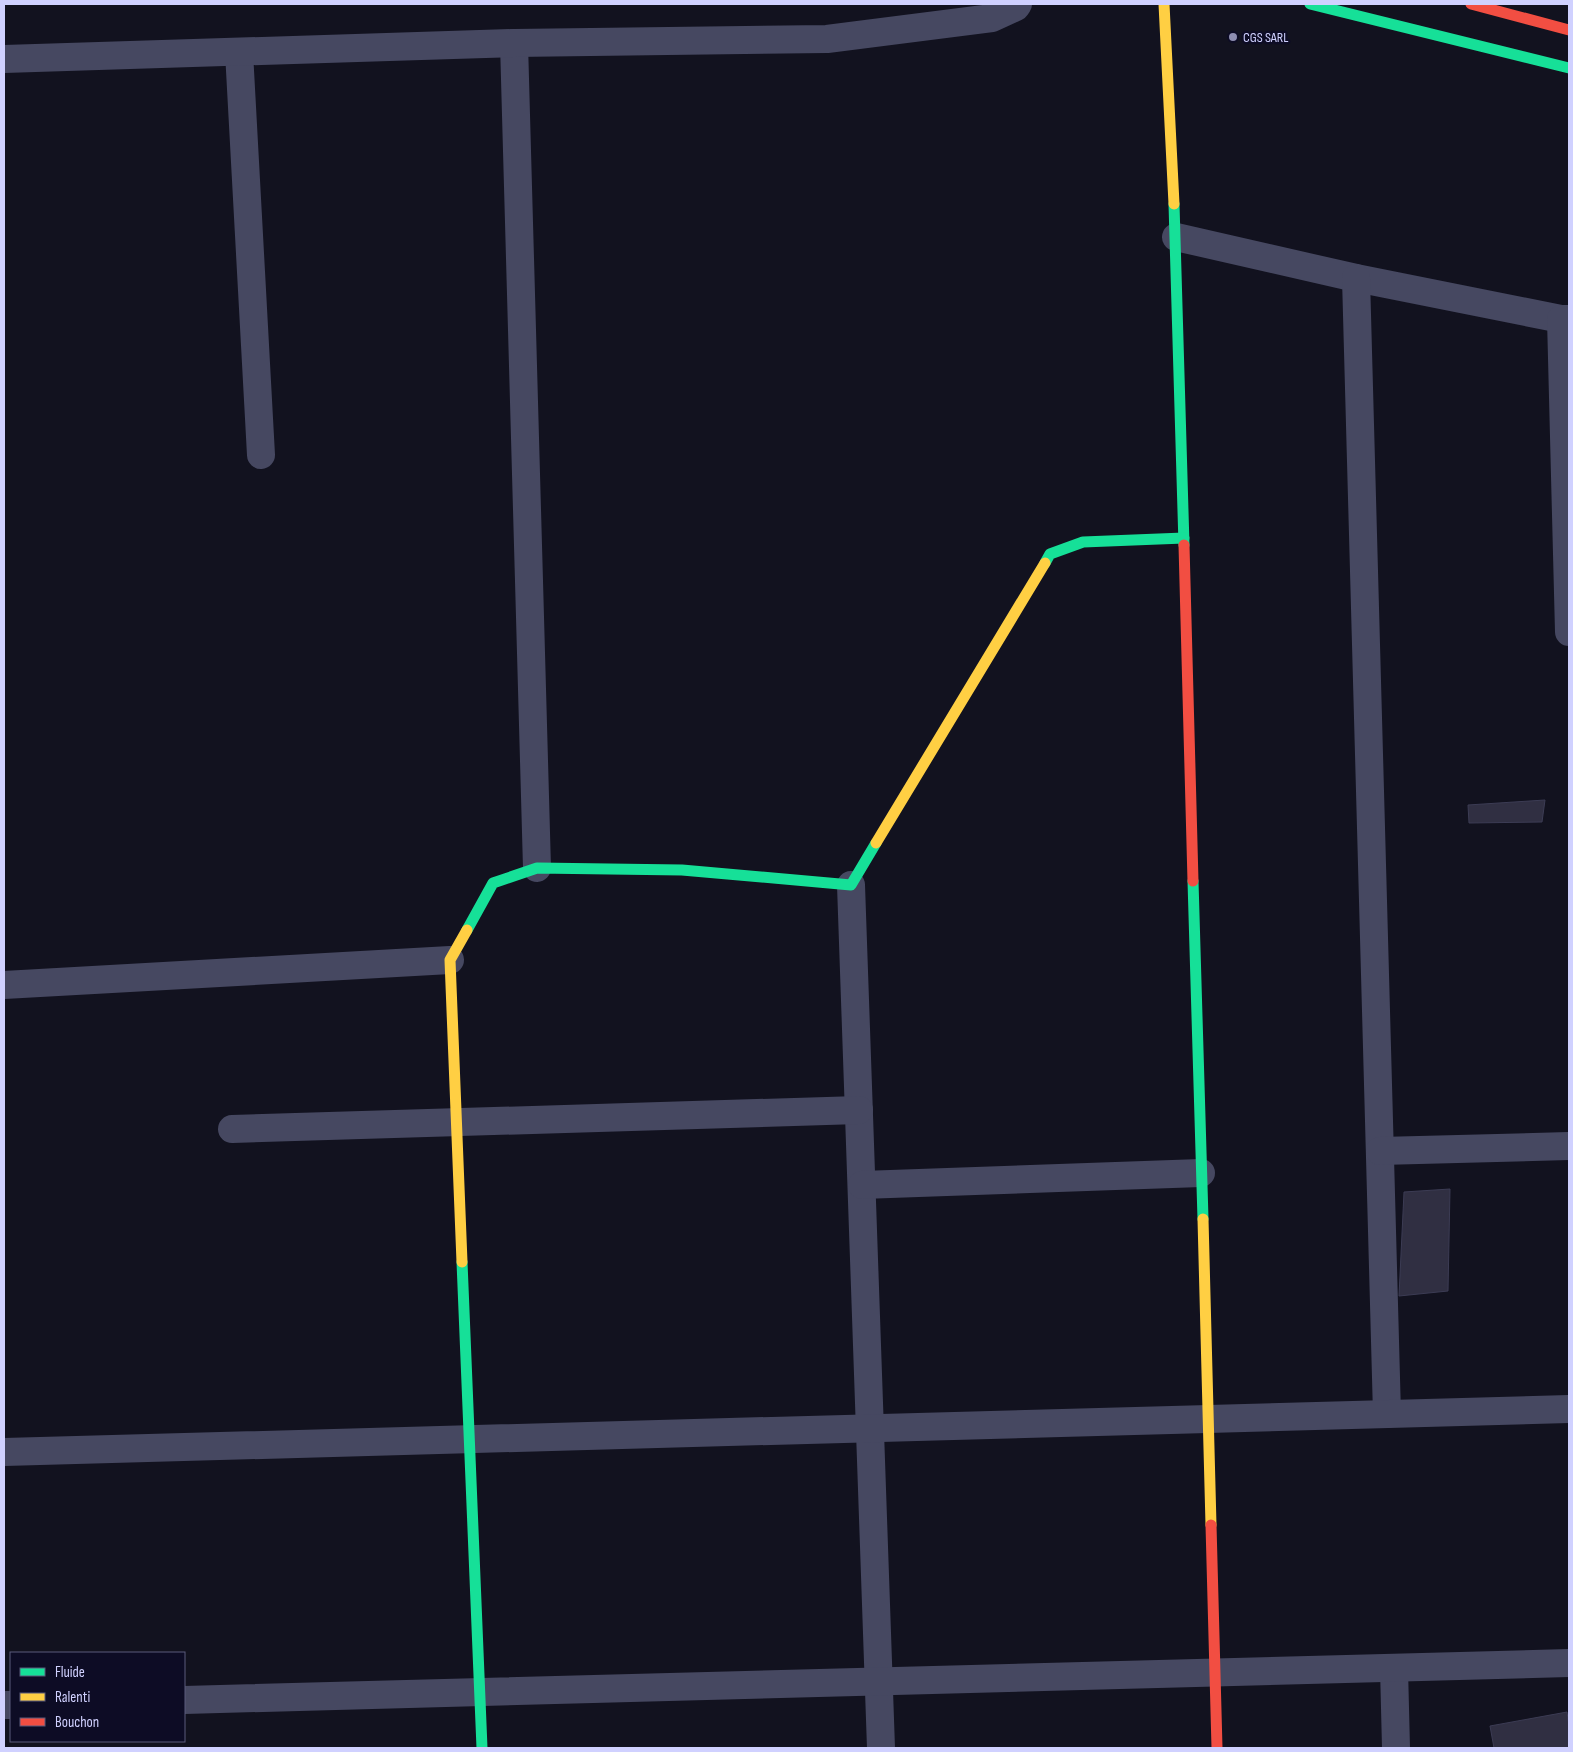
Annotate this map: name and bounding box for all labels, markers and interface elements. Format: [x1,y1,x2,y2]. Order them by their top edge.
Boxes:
place label: CGS SARL [1243,29,1289,46]
marker: CGS SARL [1227,31,1239,43]
legend [10,1652,185,1742]
text: Fluide [55,1663,85,1682]
text: Ralenti [55,1688,90,1707]
text: Bouchon [55,1713,99,1732]

